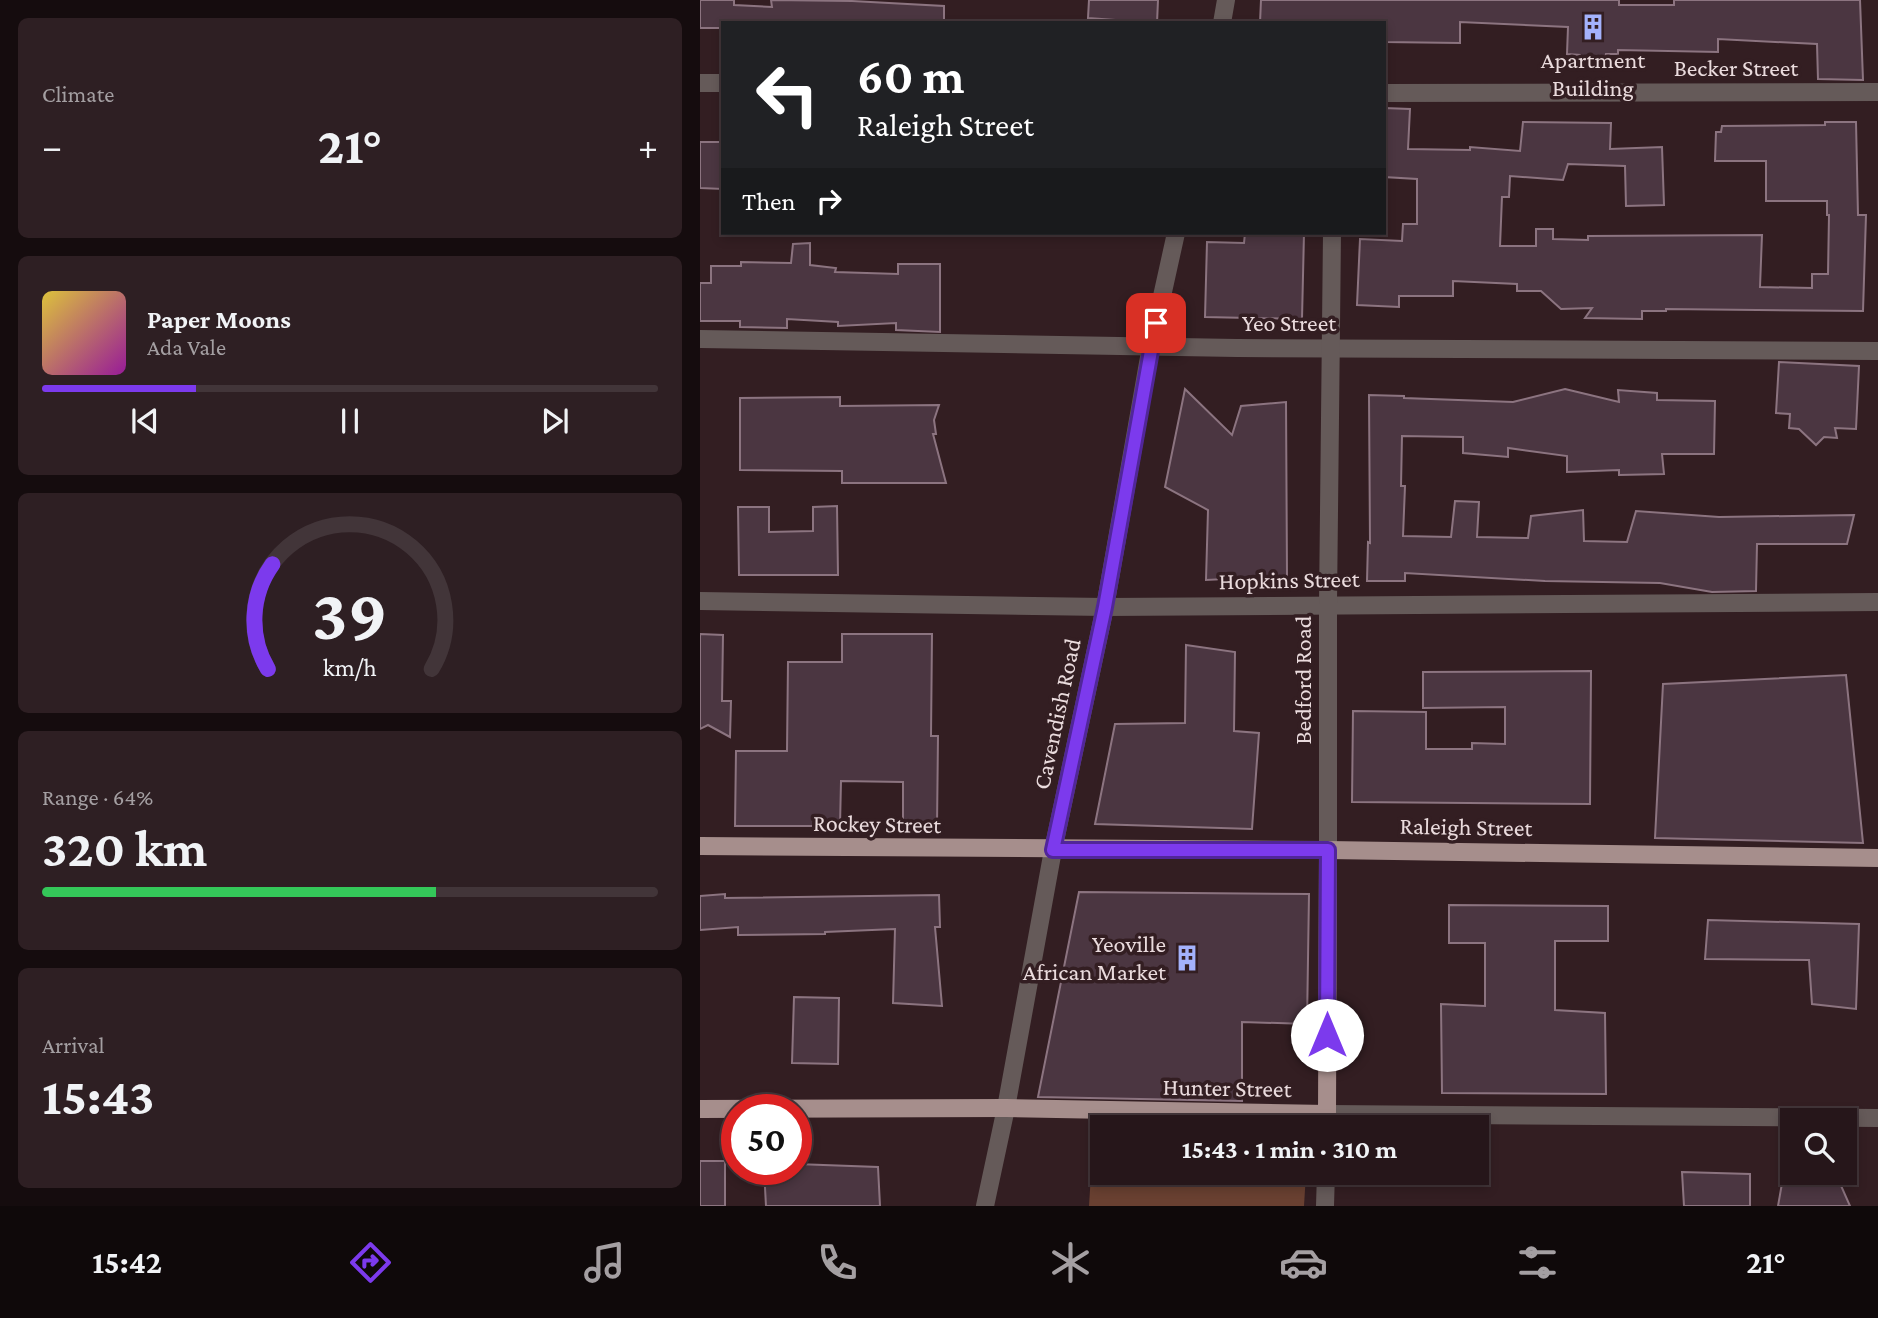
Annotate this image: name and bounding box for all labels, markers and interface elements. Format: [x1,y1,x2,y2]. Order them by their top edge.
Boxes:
building icon: Apartment Building [1578,12,1608,42]
place label: Apartment Building [1541,46,1646,101]
icon: left [742,49,833,140]
text: 60 m [857,49,964,104]
street label: Becker Street [1674,54,1799,81]
text: Climate [42,81,114,107]
text: Raleigh Street [857,107,1034,143]
text: 21° [318,116,382,174]
text: − [42,125,62,167]
text: + [638,125,658,167]
icon: right [810,182,848,220]
text: Then [742,187,796,216]
pin [1126,293,1186,353]
icon: arrive [1137,304,1175,342]
text: Paper Moons [147,305,291,334]
street label: Yeo Street [1242,309,1337,336]
text: Ada Vale [147,334,226,360]
icon: previous [126,402,164,440]
icon: pause [331,402,369,440]
icon: next [536,402,574,440]
street label: Hopkins Street [1218,565,1361,594]
text: 39 [312,574,388,655]
street label: Bedford Road [1289,615,1316,745]
street label: Cavendish Road [1027,636,1086,792]
text: km/h [323,654,377,681]
text: Range · 64% [42,784,153,810]
street label: Rockey Street [813,809,942,838]
street label: Raleigh Street [1399,812,1534,841]
text: 320 km [42,819,207,877]
place label: Yeoville African Market [1023,930,1167,985]
building icon: Yeoville African Market [1172,943,1202,973]
position arrow [1290,998,1364,1072]
text: Arrival [42,1032,105,1058]
text: 15:43 [42,1067,154,1125]
street label: Hunter Street [1162,1073,1293,1102]
speed limit sign: 50 [721,1094,812,1185]
map controls [1780,1108,1857,1185]
button: search [1780,1108,1857,1185]
text: 15:43 · 1 min · 310 m [1182,1135,1397,1164]
icon: directions [346,1238,395,1287]
icon: music [580,1238,629,1287]
icon: phone [813,1238,862,1287]
icon: climate [1046,1238,1095,1287]
icon: car [1279,1238,1328,1287]
icon: filters [1513,1238,1562,1287]
text: 15:42 [92,1244,162,1280]
text: 21° [1746,1244,1786,1280]

